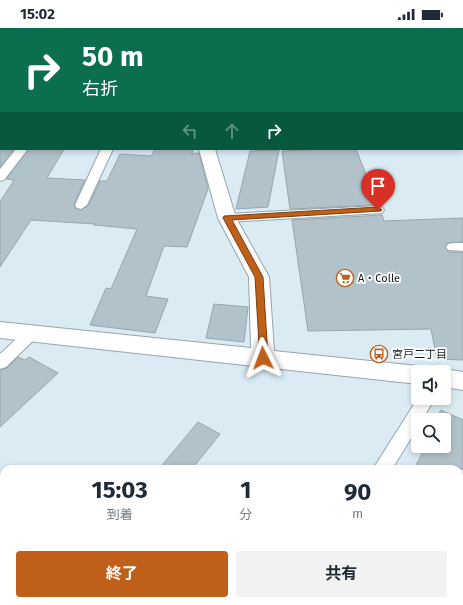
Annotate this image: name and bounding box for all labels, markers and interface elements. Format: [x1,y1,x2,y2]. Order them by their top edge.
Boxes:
text: 15:02 [20,5,55,23]
text: 50 m [82,40,144,73]
icon: right [16,44,68,96]
text: 右折 [82,78,118,100]
icon: left [179,120,201,142]
icon: ahead [221,120,243,142]
icon: right [263,120,285,142]
pin [361,169,395,210]
icon: arrive [367,175,389,197]
supermarket icon: A・Colle [335,268,355,288]
place label: A・Colle [358,272,400,285]
position arrow [242,337,284,379]
bus stop icon: 宮戸二丁目 [369,344,389,364]
place label: 宮戸二丁目 [392,348,447,361]
map controls [411,365,451,453]
button: sound [411,365,451,405]
button: search [411,413,451,453]
text: 15:03 [92,476,148,504]
text: 1 [240,476,251,504]
text: 90 [344,478,371,506]
text: m [352,506,363,521]
text: 到着 [107,507,133,522]
text: 分 [239,507,252,522]
button: 終了 [16,551,228,597]
button: 共有 [236,551,447,597]

